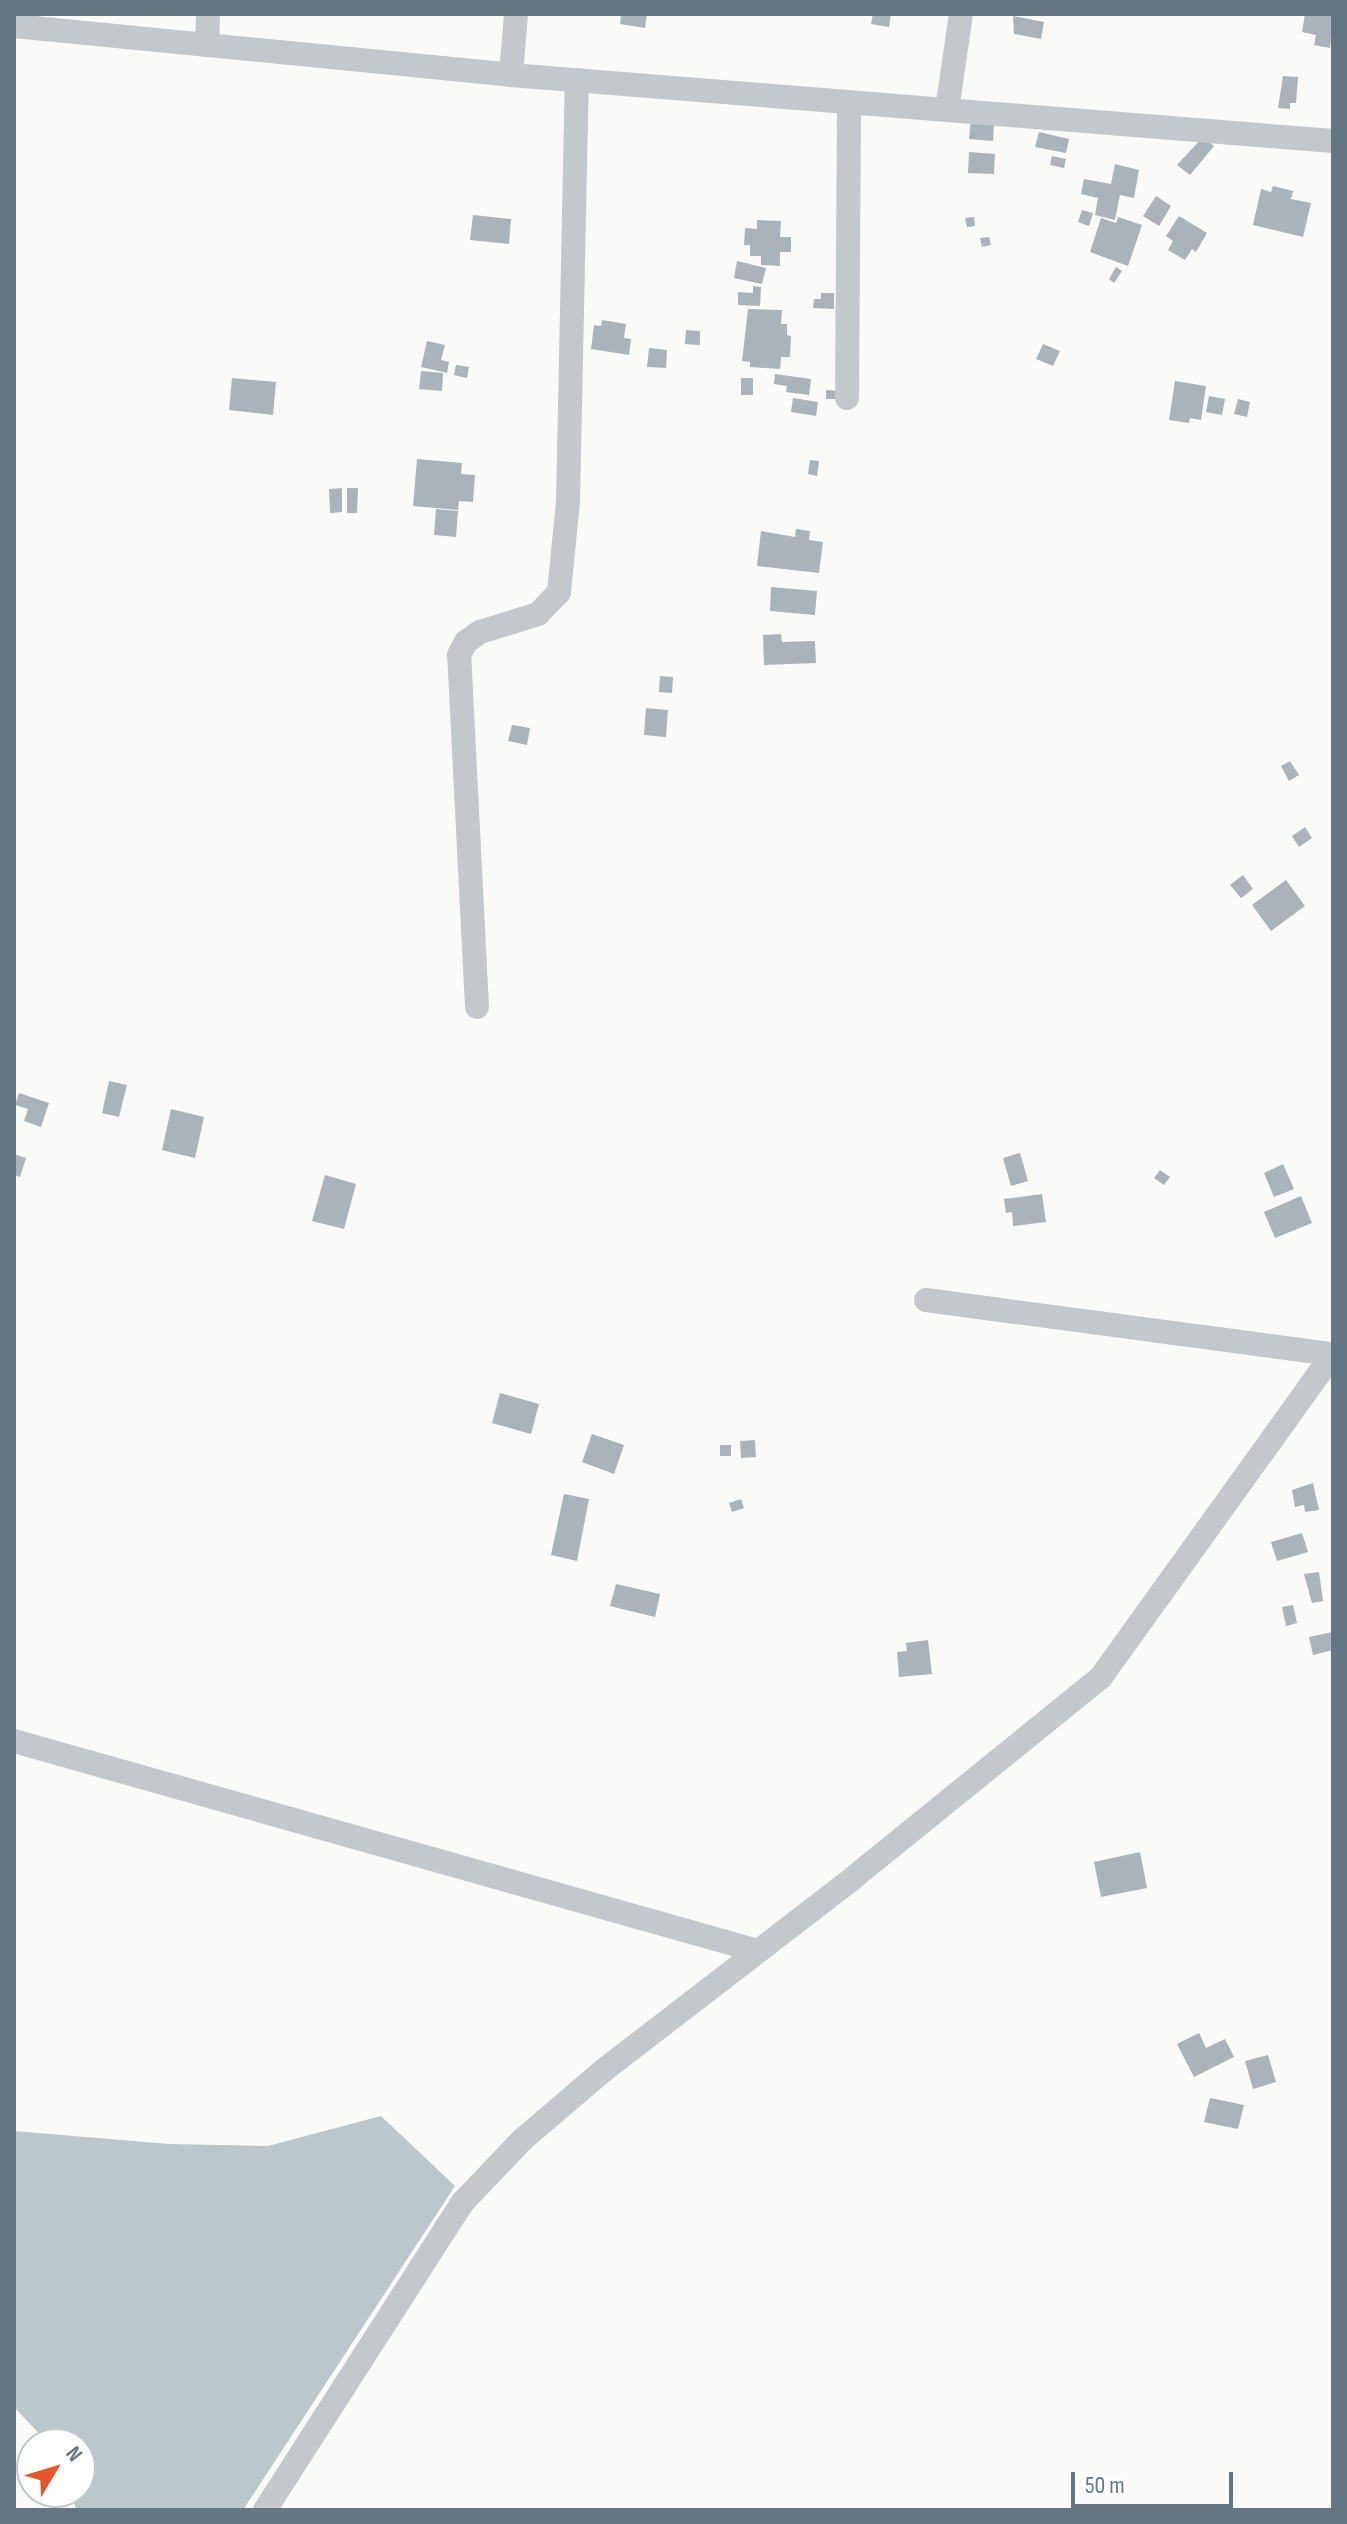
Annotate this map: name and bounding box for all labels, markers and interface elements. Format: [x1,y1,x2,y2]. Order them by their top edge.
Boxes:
north arrow [16,2428,96,2508]
text: N [59,2441,88,2467]
scale bar [1075,2456,1237,2506]
text: 50 m [1085,2471,1125,2500]

